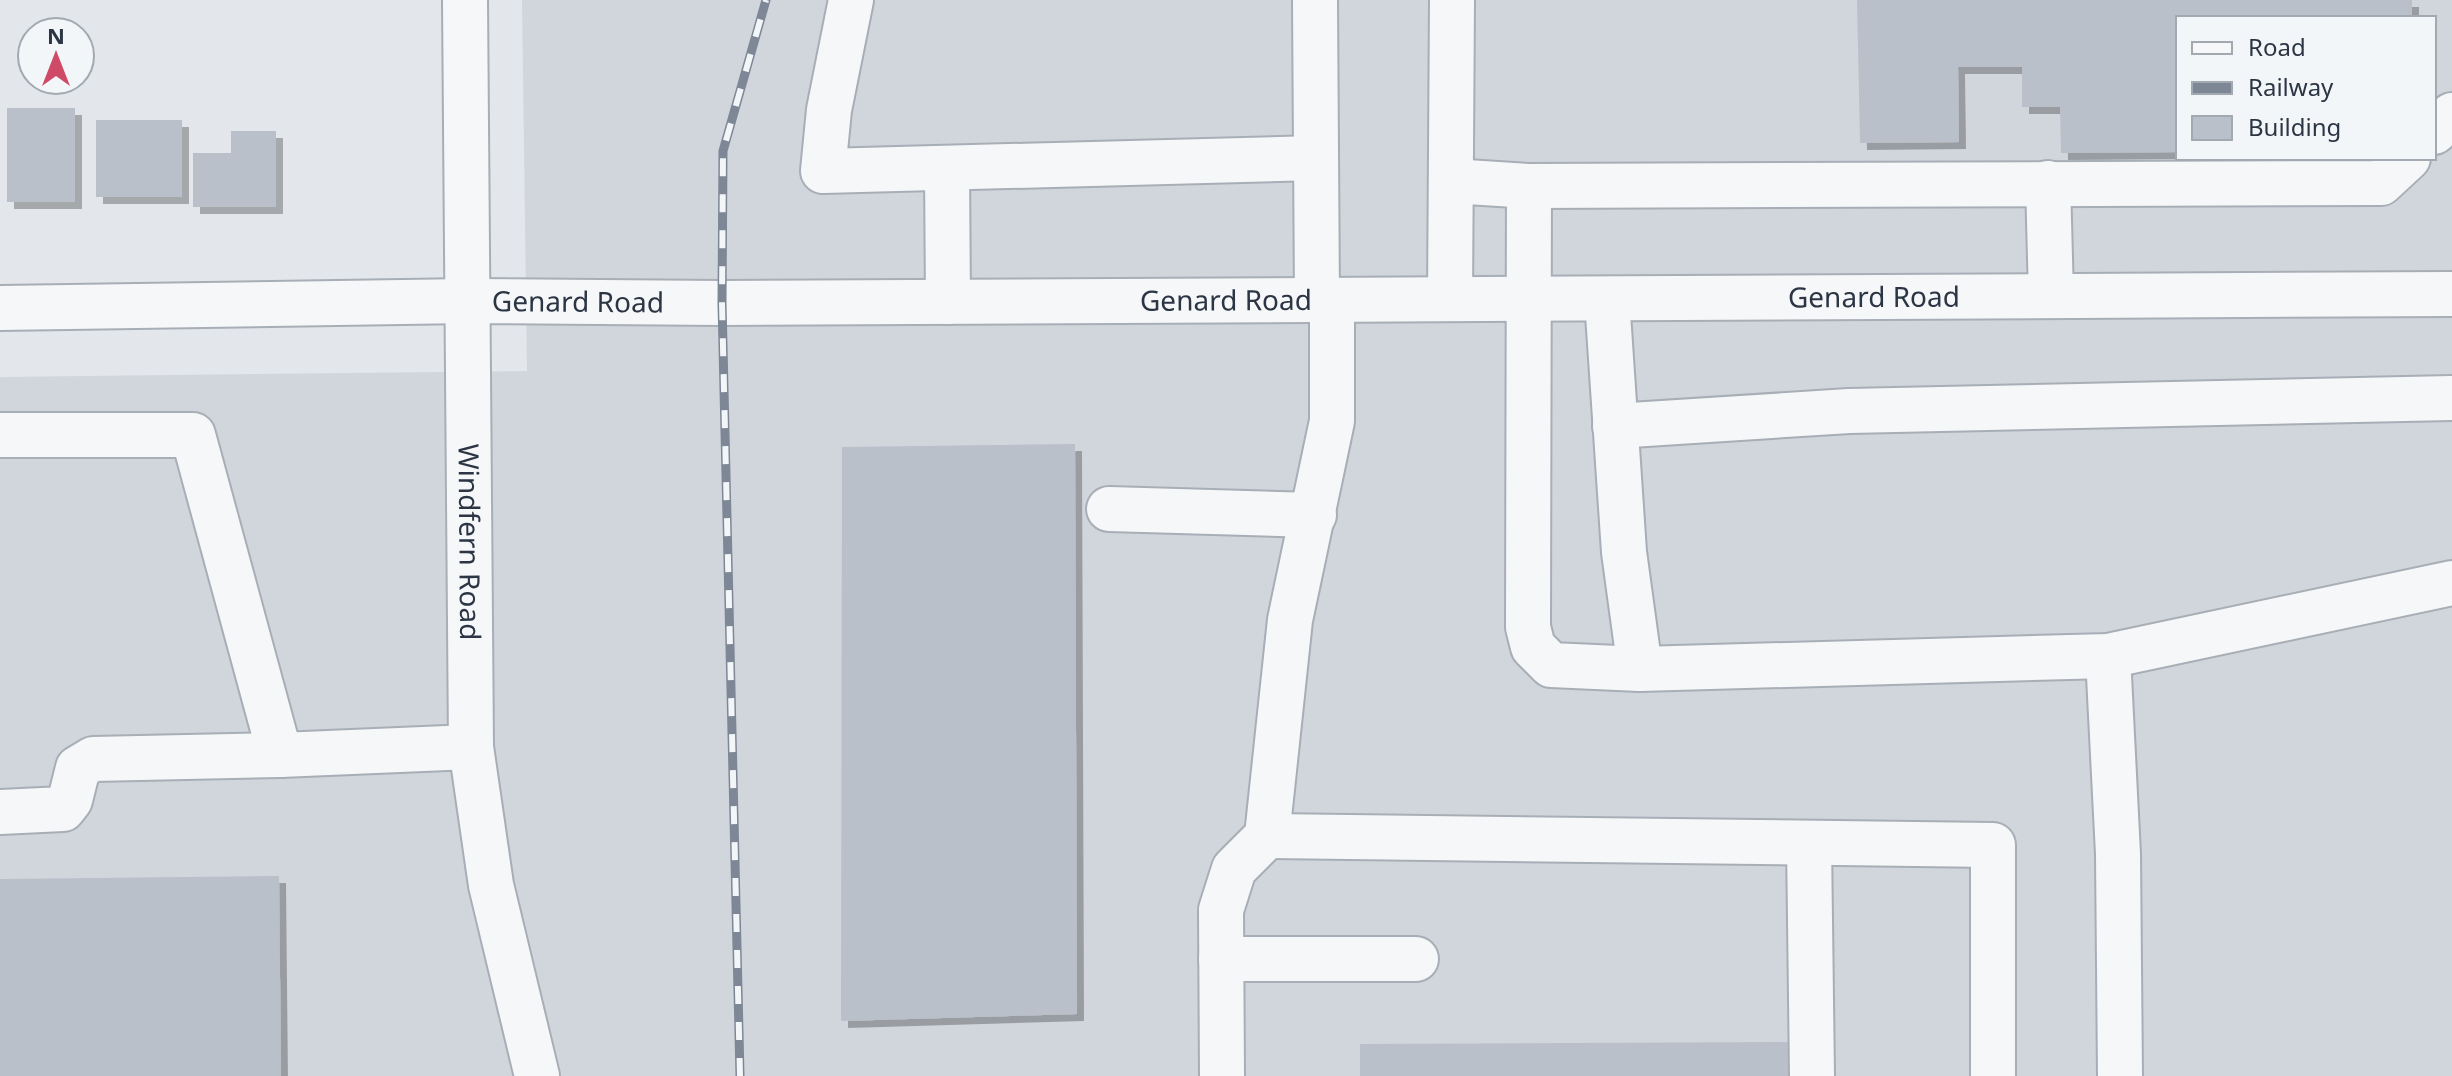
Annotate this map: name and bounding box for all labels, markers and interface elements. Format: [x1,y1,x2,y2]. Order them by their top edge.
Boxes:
north arrow [16,16,96,96]
legend [2176,16,2436,160]
text: N [47,20,65,50]
text: Road [2248,30,2306,63]
text: Railway [2248,70,2334,103]
text: Building [2248,110,2341,143]
street label: Genard Road [1788,277,1960,315]
street label: Genard Road [1140,280,1312,319]
street label: Genard Road [492,281,664,321]
street label: Windfern Road [451,443,490,641]

